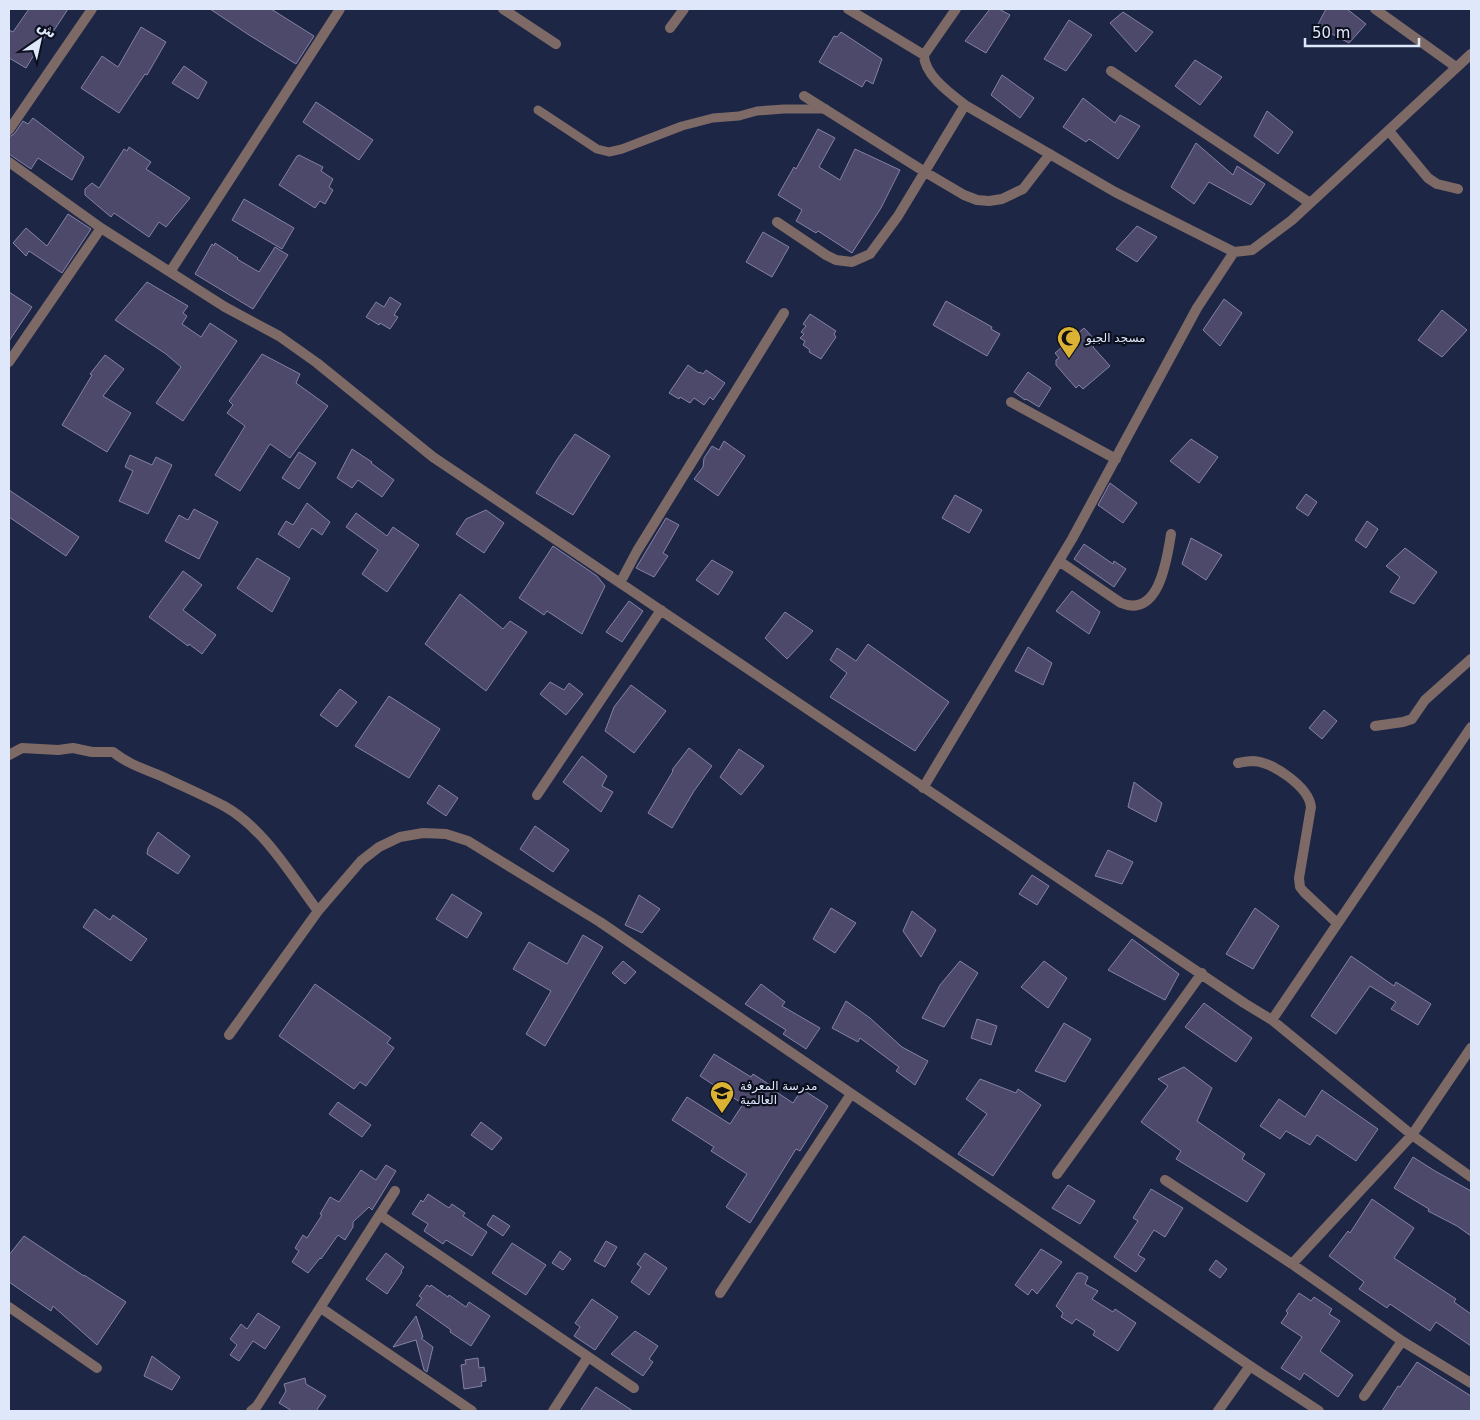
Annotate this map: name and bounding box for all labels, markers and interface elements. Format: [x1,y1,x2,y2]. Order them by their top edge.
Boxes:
north arrow [15,15,65,65]
scale bar [1305,15,1419,47]
text: ش [35,17,60,41]
text: 50 m [1312,24,1350,42]
mosque icon: مسجد الجبو [1056,325,1082,359]
place label: مسجد الجبو [1085,331,1146,346]
place label: مدرسة المعرفة العالمية [740,1079,817,1107]
school or university icon: مدرسة المعرفة العالمية [709,1080,735,1114]

